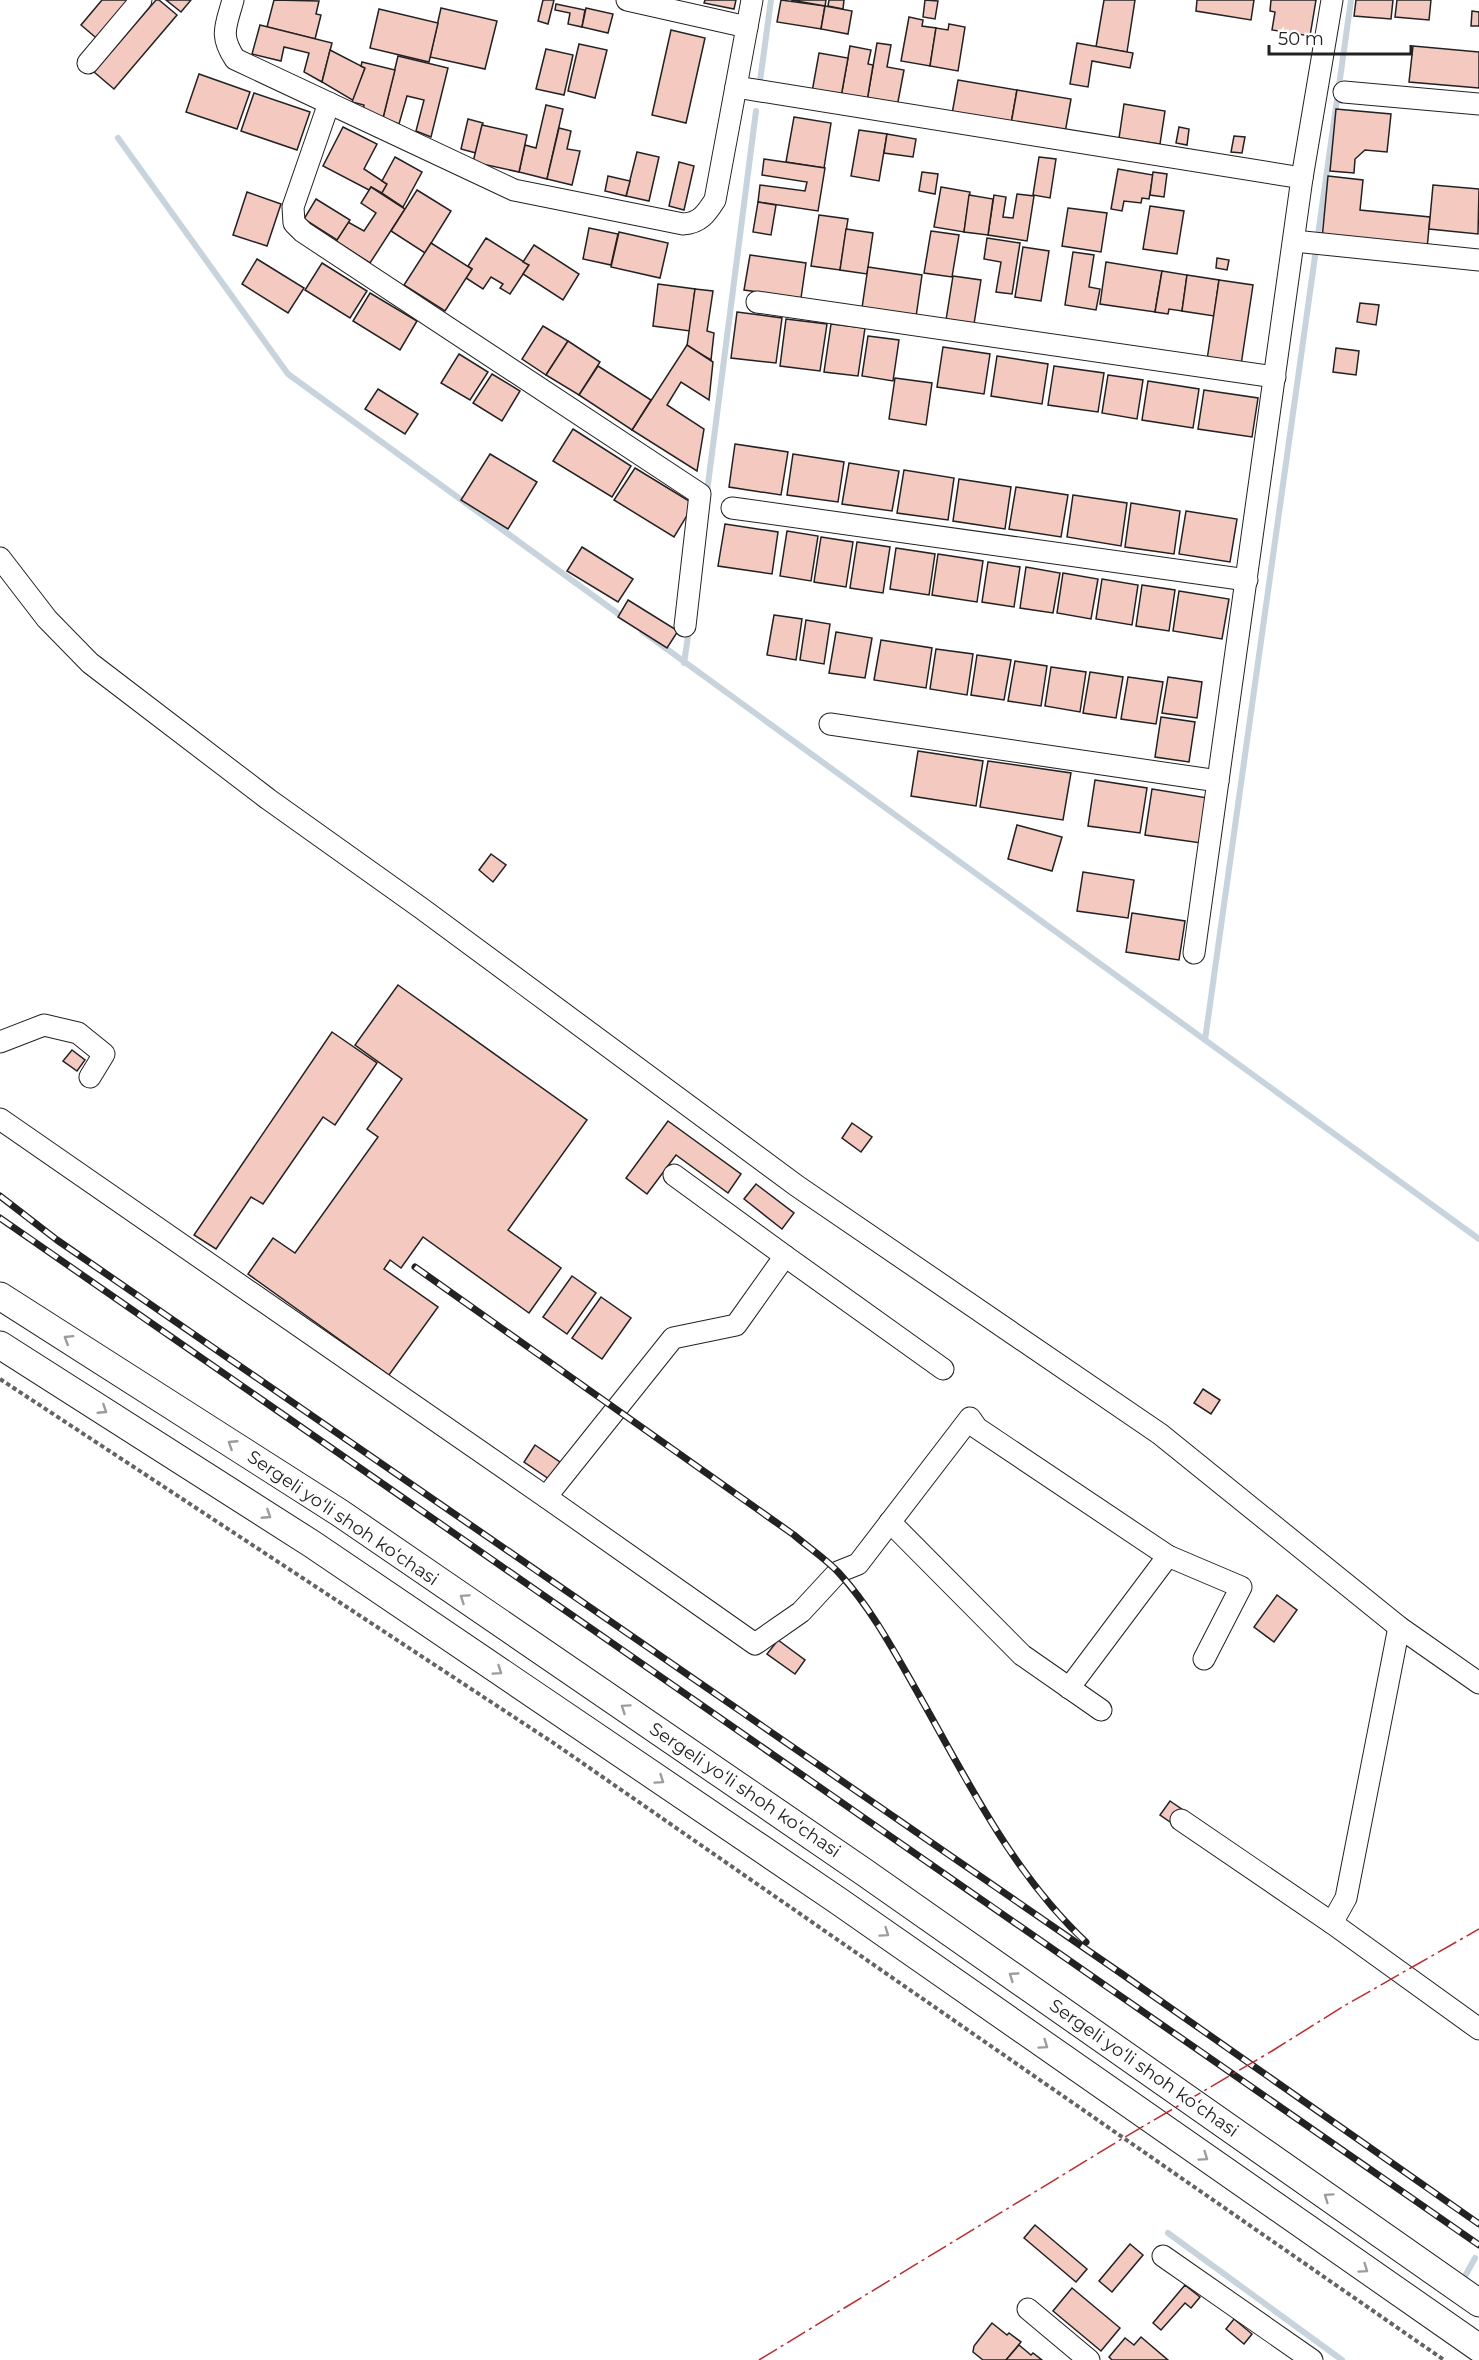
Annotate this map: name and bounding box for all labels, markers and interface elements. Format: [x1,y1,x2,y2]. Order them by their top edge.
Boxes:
scale bar [1269,18,1412,56]
text: 50 m [1278,28,1324,50]
one-way arrow [64,1334,74,1346]
one-way arrow [96,1403,107,1414]
one-way arrow [228,1440,239,1451]
street label: Sergeli yo‘li shoh ko‘chasi [243,1446,443,1590]
one-way arrow [261,1508,271,1520]
one-way arrow [460,1594,471,1605]
one-way arrow [492,1664,503,1675]
one-way arrow [621,1704,632,1715]
street label: Sergeli yo‘li shoh ko‘chasi [645,1718,845,1862]
one-way arrow [653,1773,664,1784]
one-way arrow [878,1926,889,1937]
one-way arrow [1009,1972,1020,1983]
street label: Sergeli yo‘li shoh ko‘chasi [1045,1994,1243,2142]
one-way arrow [1038,2038,1049,2049]
one-way arrow [1198,2150,1209,2161]
one-way arrow [1323,2193,1334,2204]
one-way arrow [1357,2262,1368,2273]

